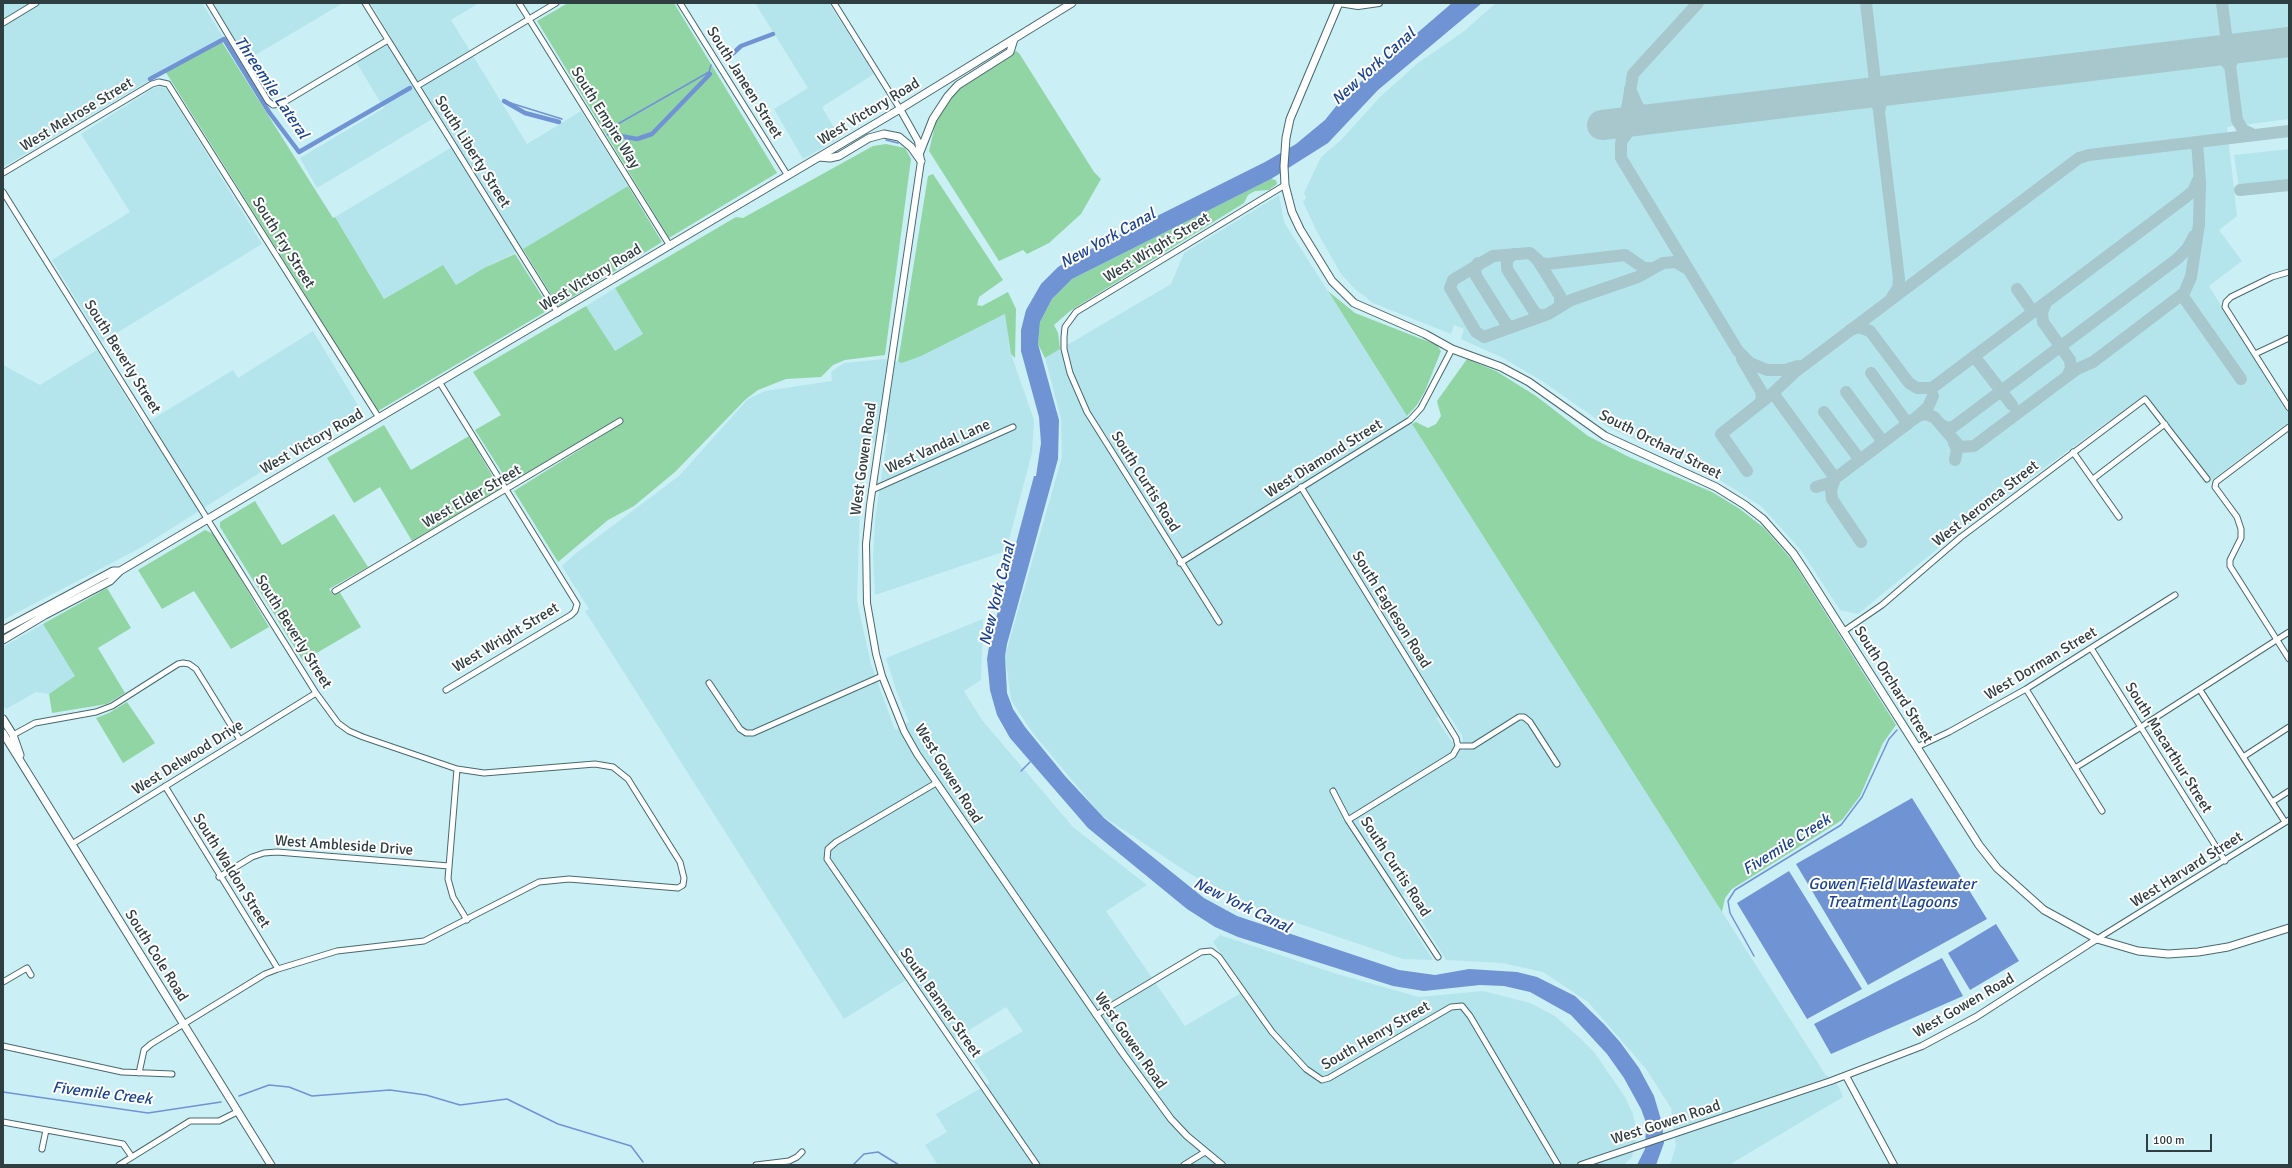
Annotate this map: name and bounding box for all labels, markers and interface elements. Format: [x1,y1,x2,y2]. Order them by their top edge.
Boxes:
street label: South Janeen Street [702,24,786,142]
water label: New York Canal [1328,24,1420,110]
water label: Threemile Lateral [230,33,312,143]
street label: South Empire Way [567,64,643,172]
street label: West Melrose Street [17,74,137,156]
street label: West Victory Road [815,74,923,150]
street label: South Liberty Street [430,93,514,211]
street label: South Fry Street [248,194,318,292]
water label: New York Canal [1057,205,1159,273]
street label: West Wright Street [1101,209,1213,287]
street label: West Victory Road [537,240,645,316]
street label: South Beverly Street [80,297,164,417]
street label: West Gowen Road [847,401,881,517]
street label: West Victory Road [257,405,367,479]
street label: South Orchard Street [1596,406,1724,484]
street label: West Vandal Lane [883,416,993,478]
street label: West Diamond Street [1262,416,1386,502]
street label: South Curtis Road [1107,428,1183,536]
street label: West Aeronca Street [1929,457,2043,551]
street label: West Elder Street [419,461,525,533]
water label: New York Canal [976,540,1020,648]
street label: South Eagleson Road [1348,548,1434,672]
street label: South Beverly Street [251,572,335,692]
street label: West Wright Street [450,599,562,677]
street label: South Orchard Street [1850,623,1936,747]
street label: West Dorman Street [1982,623,2100,705]
street label: South Macarthur Street [2120,679,2216,817]
street label: West Delwood Drive [129,717,247,799]
street label: West Gowen Road [910,721,986,827]
street label: South Waldon Street [189,810,273,932]
water label: Fivemile Creek [1739,810,1835,880]
street label: South Curtis Road [1356,814,1434,920]
street label: West Harvard Street [2128,828,2246,912]
street label: West Ambleside Drive [274,832,414,860]
water label: New York Canal [1190,874,1294,938]
water label: Gowen Field Wastewater Treatment Lagoons [1808,875,1976,913]
street label: South Cole Road [121,907,191,1005]
street label: South Banner Street [895,945,985,1061]
street label: West Gowen Road [1910,970,2018,1042]
street label: West Gowen Road [1090,989,1170,1093]
street label: South Henry Street [1319,998,1433,1074]
water label: Fivemile Creek [51,1078,153,1110]
street label: West Gowen Road [1609,1097,1723,1149]
scale bar [2148,1126,2214,1152]
text: 100 m [2153,1133,2185,1148]

